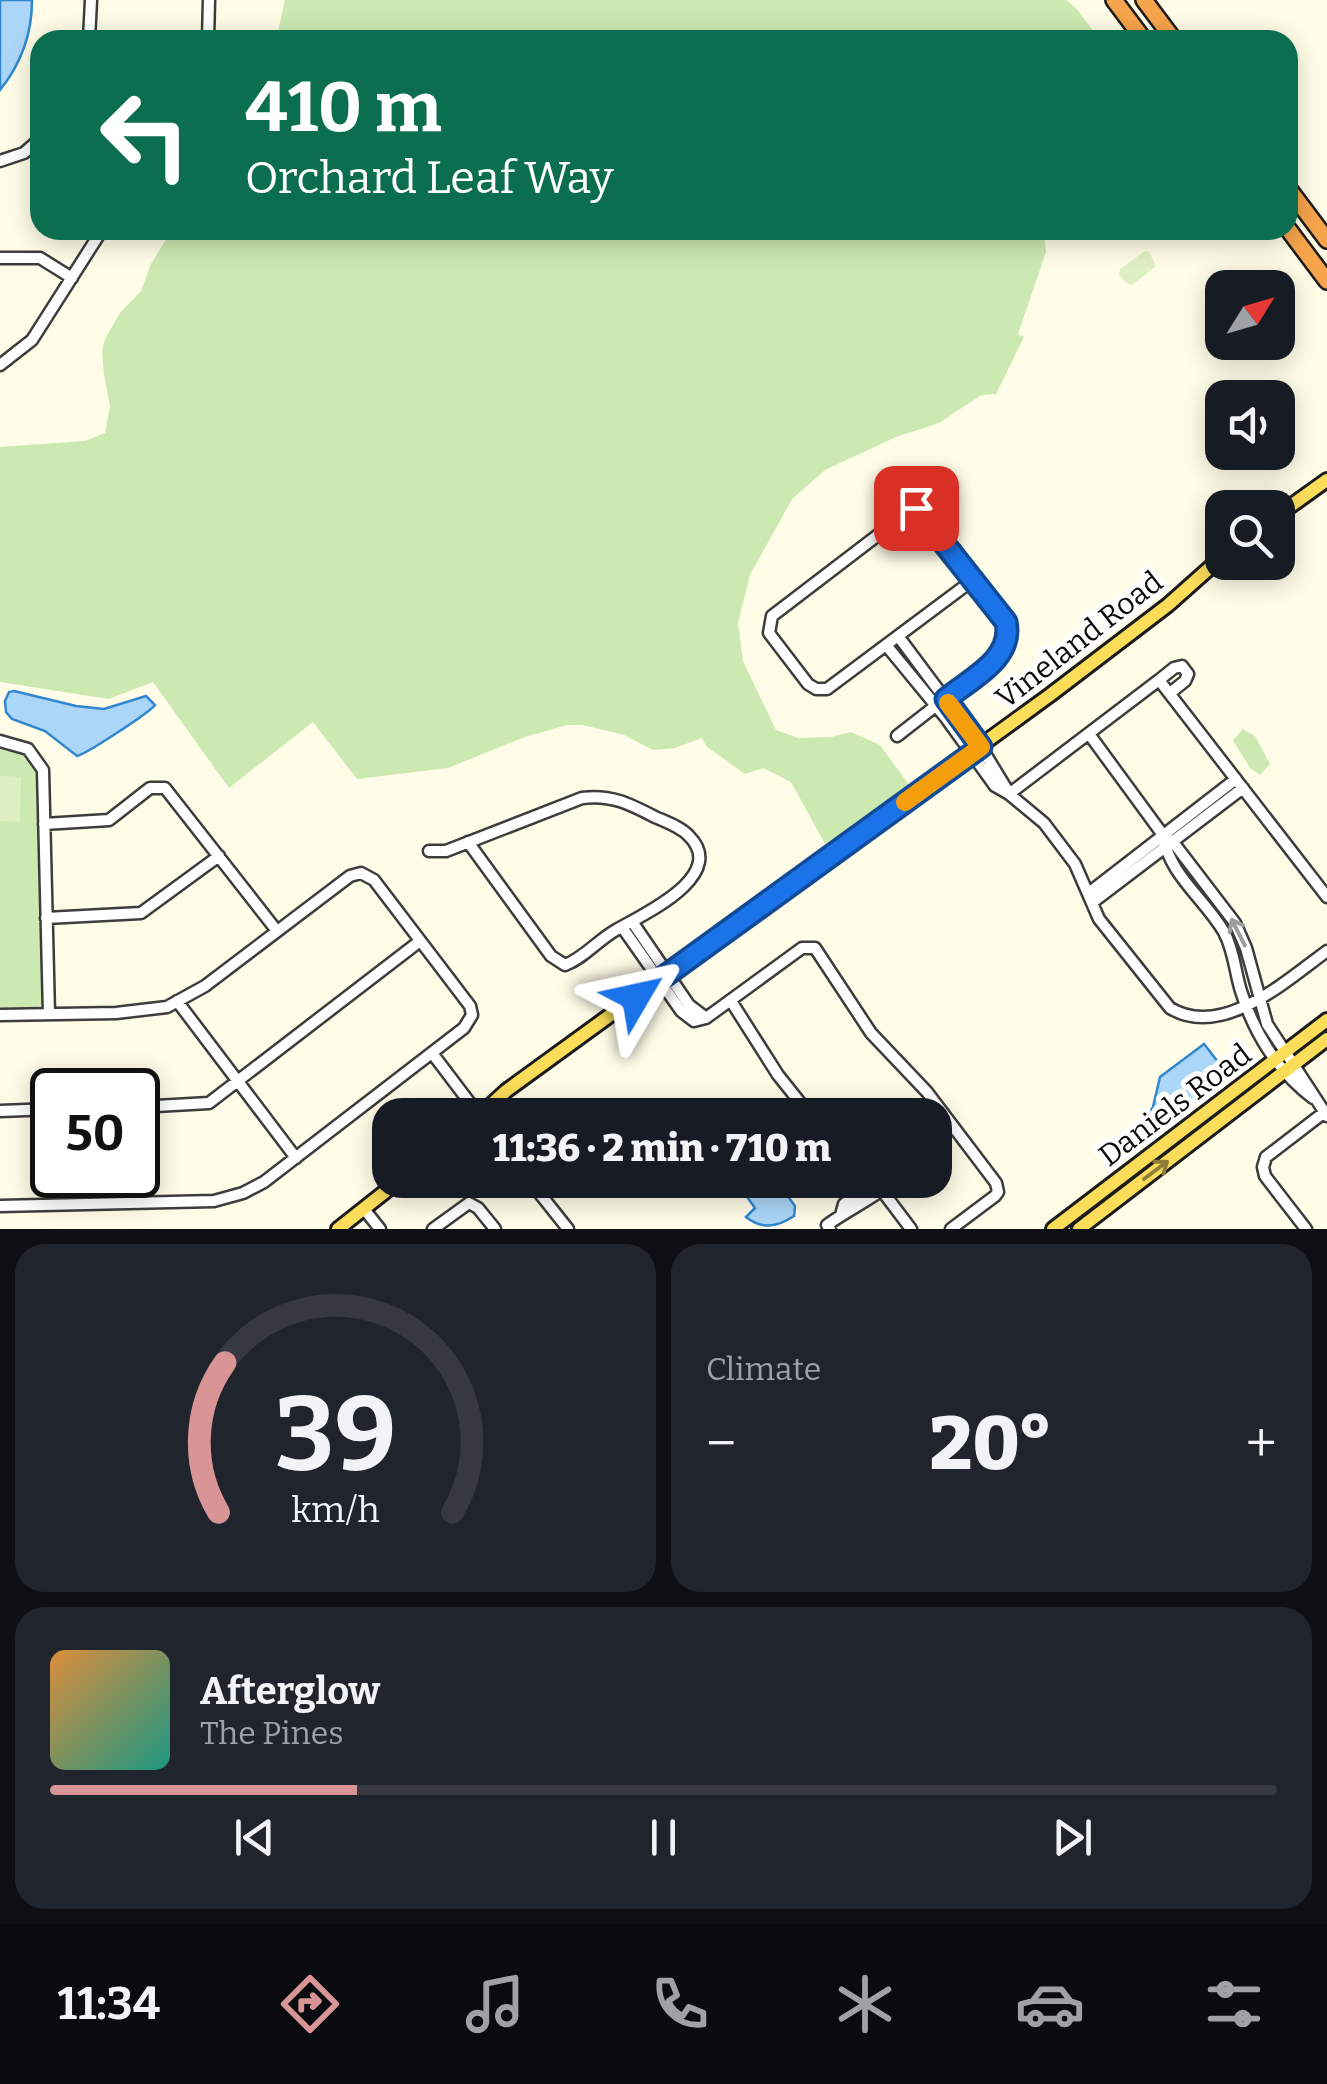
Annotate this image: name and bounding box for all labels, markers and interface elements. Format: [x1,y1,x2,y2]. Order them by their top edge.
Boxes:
text: 410 m [245,66,442,150]
icon: left [80,70,210,200]
text: Orchard Leaf Way [245,151,614,205]
north arrow [1205,270,1295,360]
map controls [1205,270,1295,580]
button: sound [1205,380,1295,470]
pin [874,466,959,551]
icon: arrive [889,481,944,536]
button: search [1205,490,1295,580]
street label: Vineland Road [988,564,1170,716]
one-way arrow [1228,918,1247,947]
position arrow [584,945,688,1049]
street label: Daniels Road [1092,1036,1258,1174]
speed limit sign: 50 [30,1068,160,1198]
text: 11:36 · 2 min · 710 m [493,1125,831,1171]
one-way arrow [1142,1159,1169,1180]
text: Climate [706,1350,821,1388]
text: 39 [275,1373,396,1498]
text: 20° [930,1399,1052,1489]
text: − [706,1411,736,1477]
text: + [1246,1411,1277,1477]
text: km/h [291,1489,380,1531]
text: Afterglow [200,1668,380,1714]
text: The Pines [200,1714,344,1752]
icon: previous [227,1810,282,1865]
icon: pause [636,1810,691,1865]
icon: next [1045,1810,1100,1865]
icon: directions [275,1969,345,2039]
icon: music [460,1969,530,2039]
icon: phone [645,1969,715,2039]
icon: climate [830,1969,900,2039]
icon: car [1015,1969,1085,2039]
icon: filters [1199,1969,1269,2039]
text: 11:34 [57,1977,160,2031]

